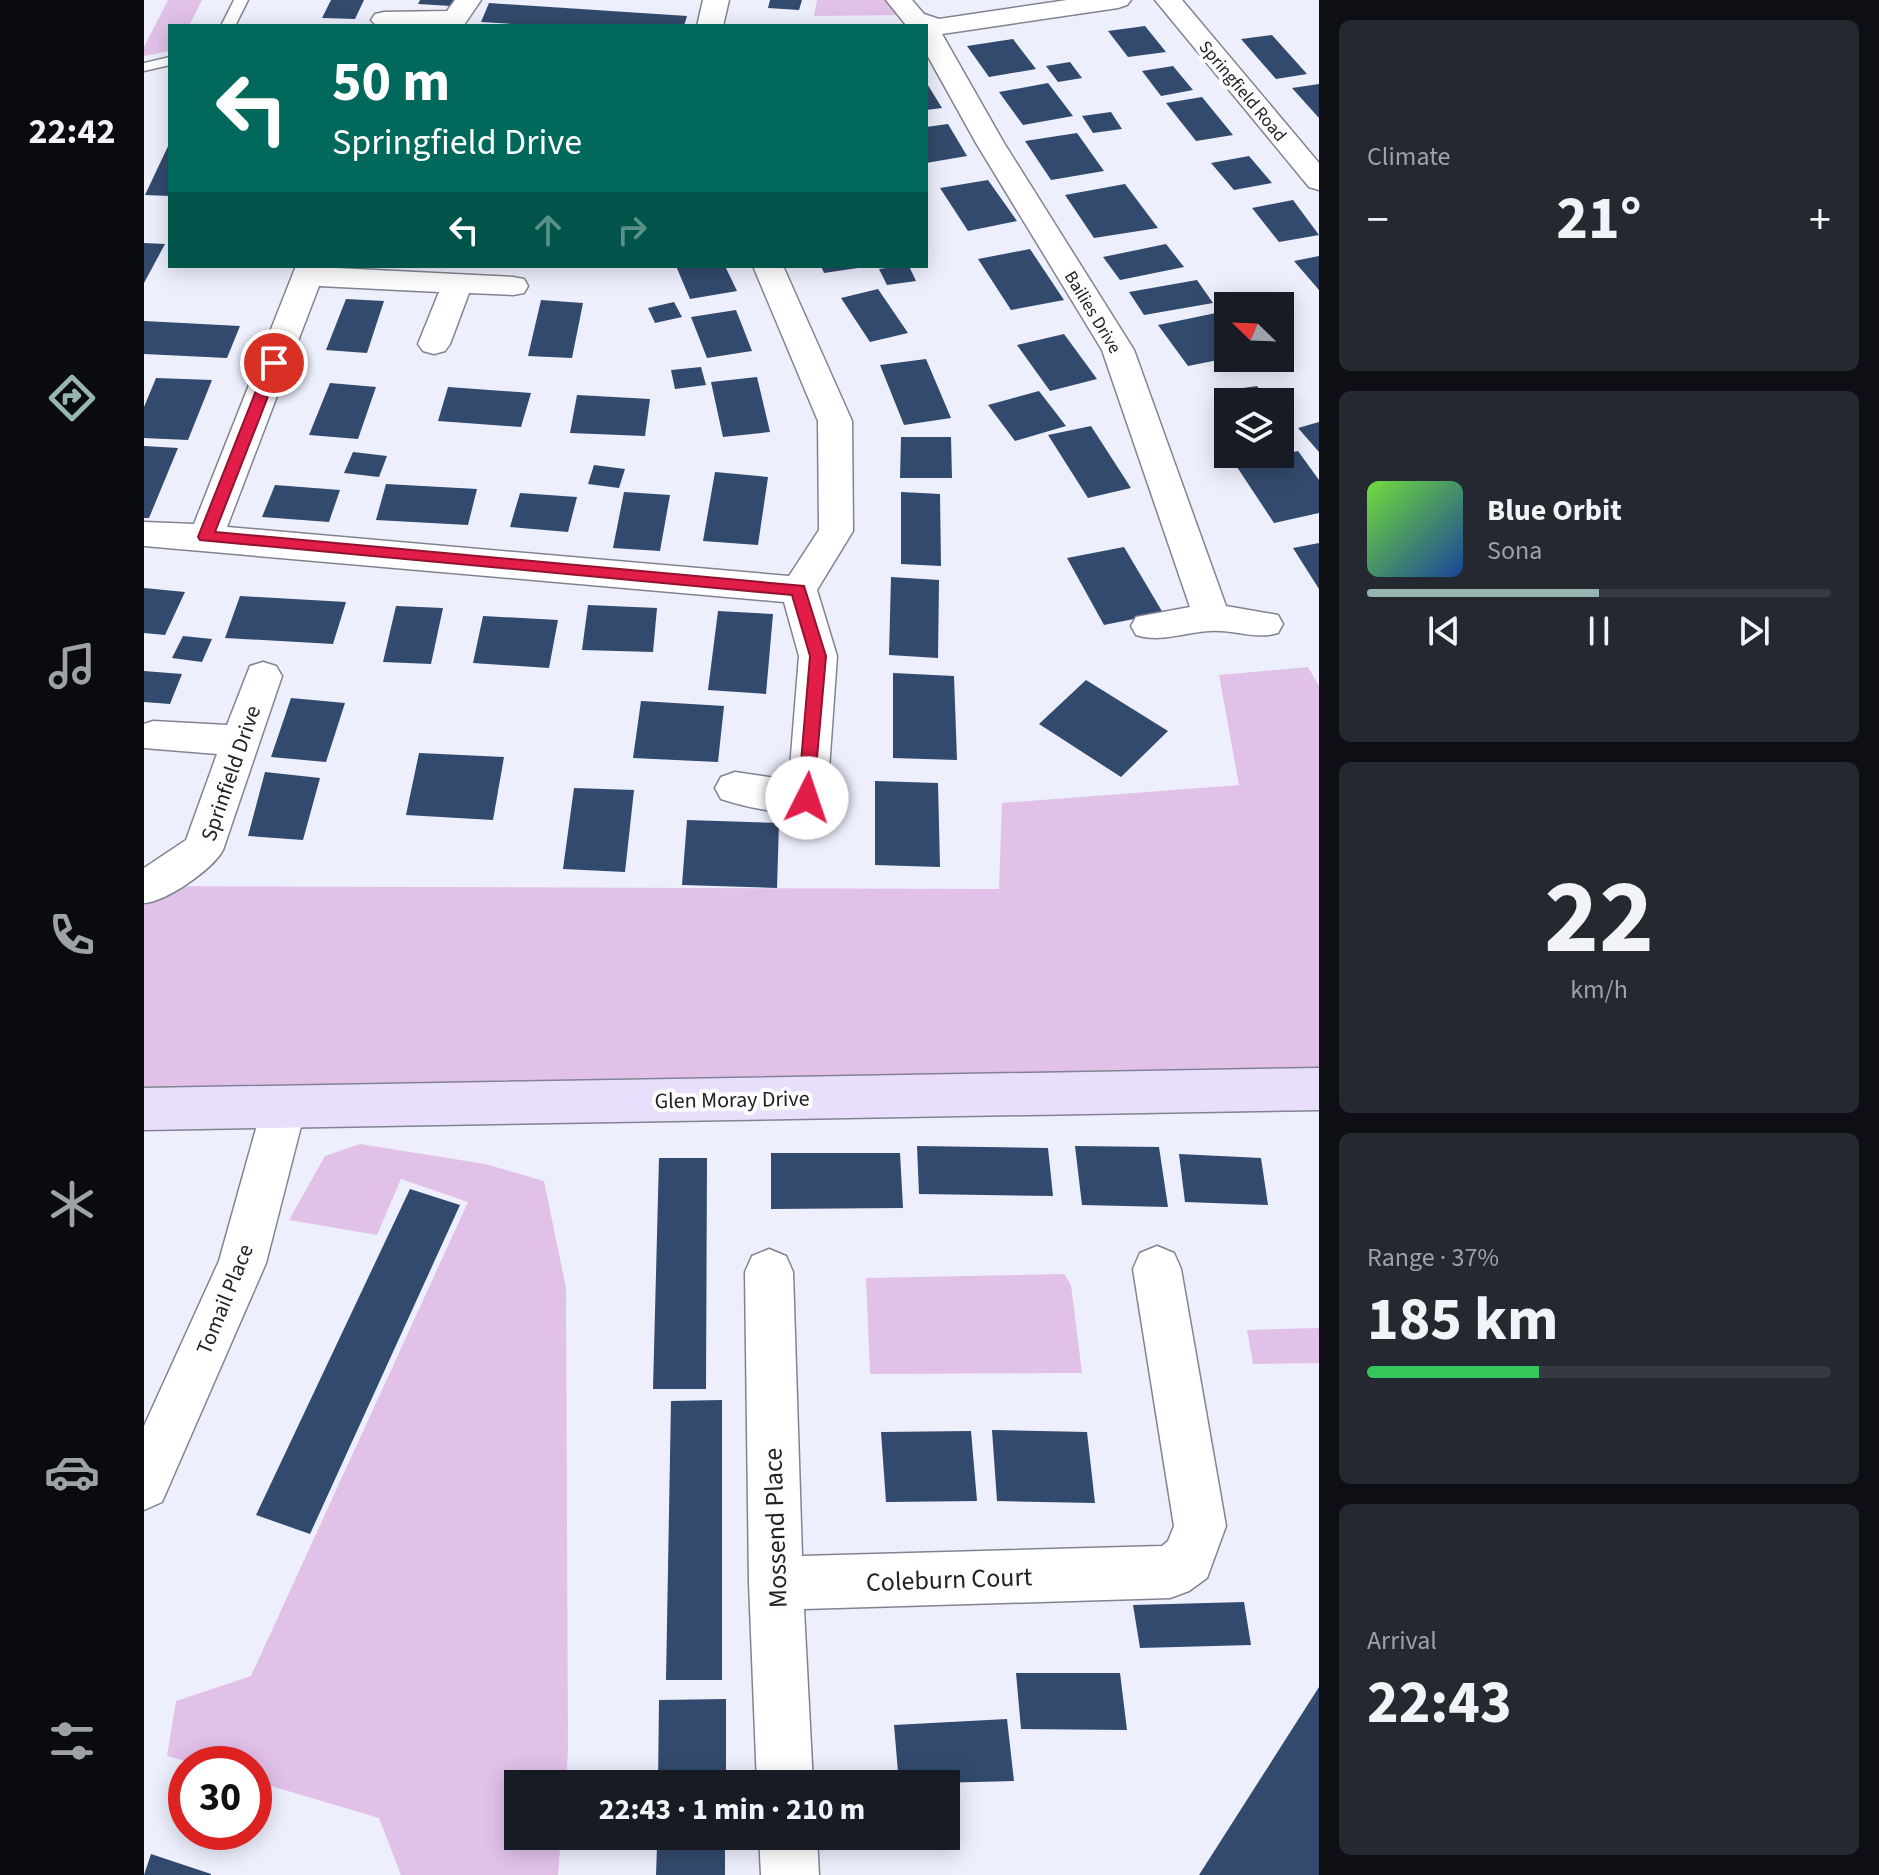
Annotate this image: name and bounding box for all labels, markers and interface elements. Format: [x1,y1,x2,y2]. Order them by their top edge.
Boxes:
street label: Springfield Road [1193,36,1292,147]
text: 50 m [332,43,450,122]
icon: left [200,56,304,160]
text: 22:42 [29,106,115,157]
text: Springfield Drive [332,117,582,168]
text: Climate [1367,138,1451,175]
text: 21° [1556,177,1642,262]
text: − [1367,189,1389,252]
text: + [1809,189,1831,252]
icon: left [442,208,486,252]
icon: ahead [526,208,570,252]
icon: right [610,208,654,252]
street label: Bailies Drive [1058,266,1127,358]
north arrow [1214,292,1294,372]
map controls [1214,292,1294,468]
pin [240,329,308,397]
icon: arrive [252,341,296,385]
icon: directions [44,370,100,426]
button: layers [1214,388,1294,468]
text: Blue Orbit [1487,489,1622,532]
text: Sona [1487,532,1542,569]
icon: previous [1422,609,1466,653]
icon: pause [1577,609,1621,653]
icon: next [1732,609,1776,653]
icon: music [44,638,100,694]
street label: Sprinfield Drive [193,701,269,846]
position arrow [765,756,849,840]
text: 22 [1544,845,1654,993]
icon: phone [44,907,100,963]
text: km/h [1570,971,1628,1008]
street label: Glen Moray Drive [654,1083,810,1117]
icon: climate [44,1176,100,1232]
street label: Tomail Place [188,1239,262,1359]
text: Range · 37% [1367,1239,1499,1276]
text: 185 km [1367,1278,1558,1363]
icon: car [44,1444,100,1500]
street label: Mossend Place [754,1447,797,1609]
street label: Coleburn Court [865,1558,1033,1601]
text: Arrival [1367,1622,1437,1659]
text: 22:43 [1367,1661,1512,1746]
icon: filters [44,1713,100,1769]
speed limit sign: 30 [168,1746,272,1850]
text: 22:43 · 1 min · 210 m [599,1788,865,1831]

